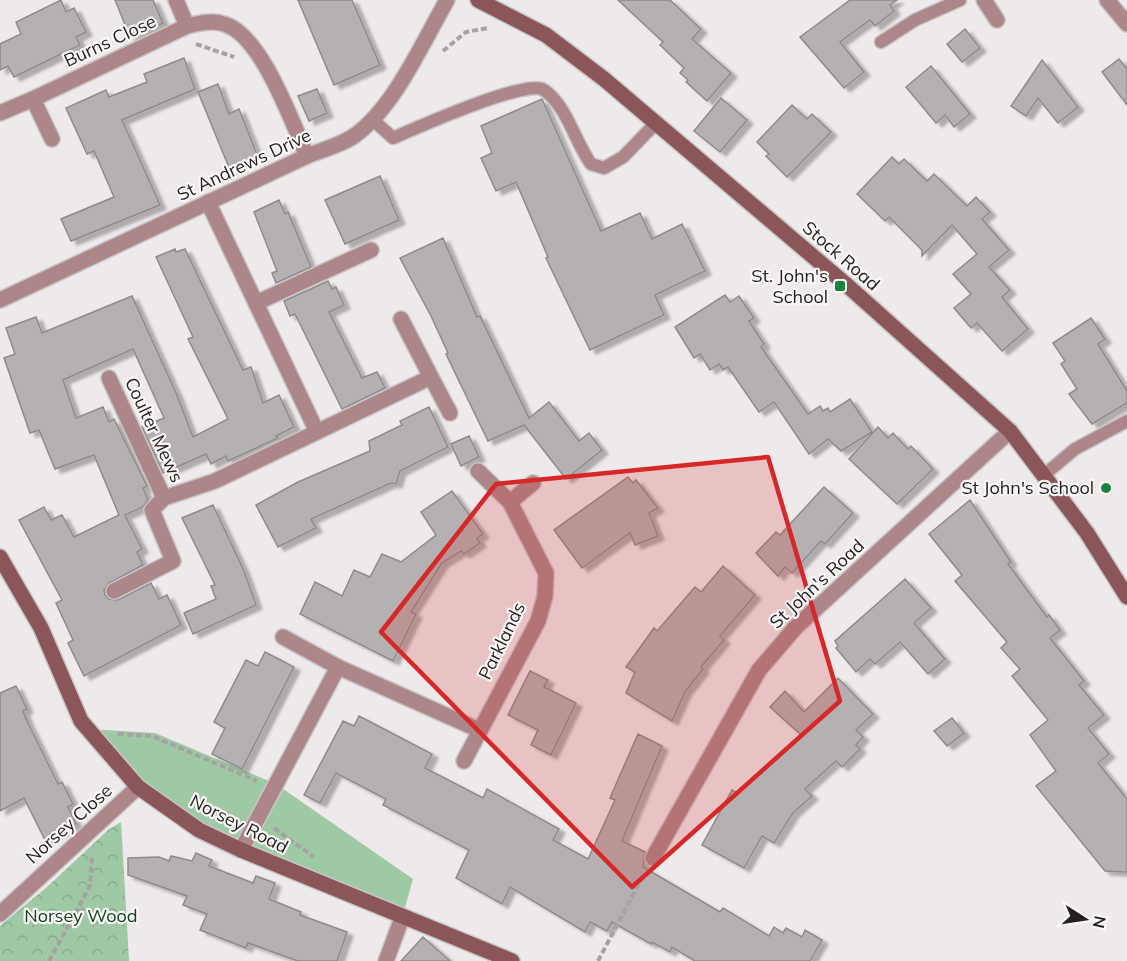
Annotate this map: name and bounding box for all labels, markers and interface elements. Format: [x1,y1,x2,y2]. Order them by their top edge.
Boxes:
street label: Burns Close [60,9,159,72]
street label: St Andrews Drive [173,123,315,206]
street label: Stock Road [798,216,885,295]
place label: St. John's School [751,264,828,308]
marker: St. John's School [833,279,847,293]
street label: Coulter Mews [120,374,189,486]
place label: St John's School [961,476,1094,499]
marker: St John's School [1099,481,1113,495]
street label: St John's Road [764,534,869,633]
street label: Parklands [473,598,530,683]
street label: Norsey Close [21,779,117,869]
street label: Norsey Road [186,789,292,858]
north arrow [1055,889,1115,949]
park label: Norsey Wood [24,904,138,927]
text: N [1089,914,1111,930]

